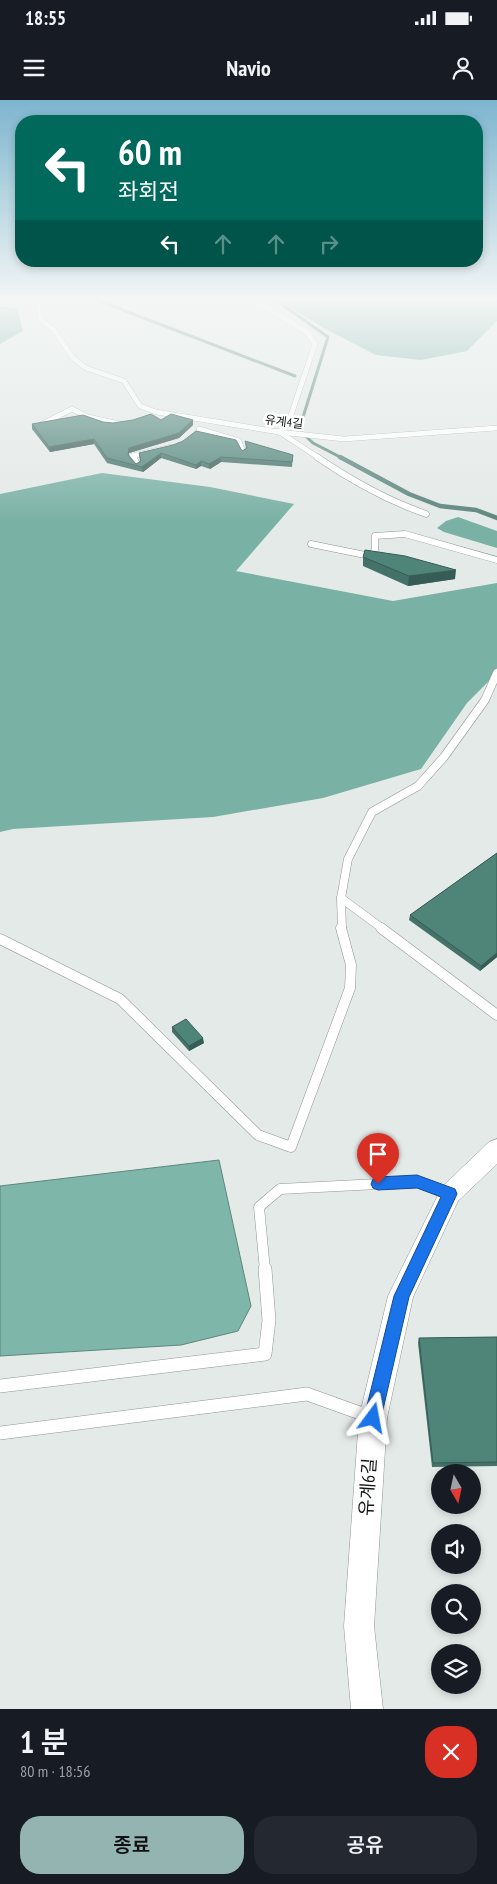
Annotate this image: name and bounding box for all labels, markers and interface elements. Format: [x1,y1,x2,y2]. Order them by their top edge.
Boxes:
text: 18:55 [25,6,66,30]
icon: menu [20,54,48,82]
text: Navio [226,54,271,82]
icon: person [449,54,477,82]
text: 60 m [118,129,182,175]
icon: left [35,135,100,200]
text: 좌회전 [118,177,179,205]
icon: left [156,230,184,258]
icon: ahead [209,230,237,258]
icon: ahead [262,230,290,258]
icon: right [315,230,343,258]
street label: 유계4길 [264,412,304,431]
pin [357,1133,399,1184]
icon: arrive [364,1140,392,1168]
position arrow [346,1391,398,1443]
street label: 유계6길 [354,1457,381,1517]
north arrow [431,1464,481,1514]
map controls [431,1464,481,1694]
button: sound [431,1524,481,1574]
button: search [431,1584,481,1634]
button: layers [431,1644,481,1694]
text: 1 분 [20,1722,68,1761]
button: close [425,1726,477,1778]
text: 80 m · 18:56 [20,1761,91,1781]
button: 종료 [20,1816,244,1874]
button: 공유 [254,1816,477,1874]

